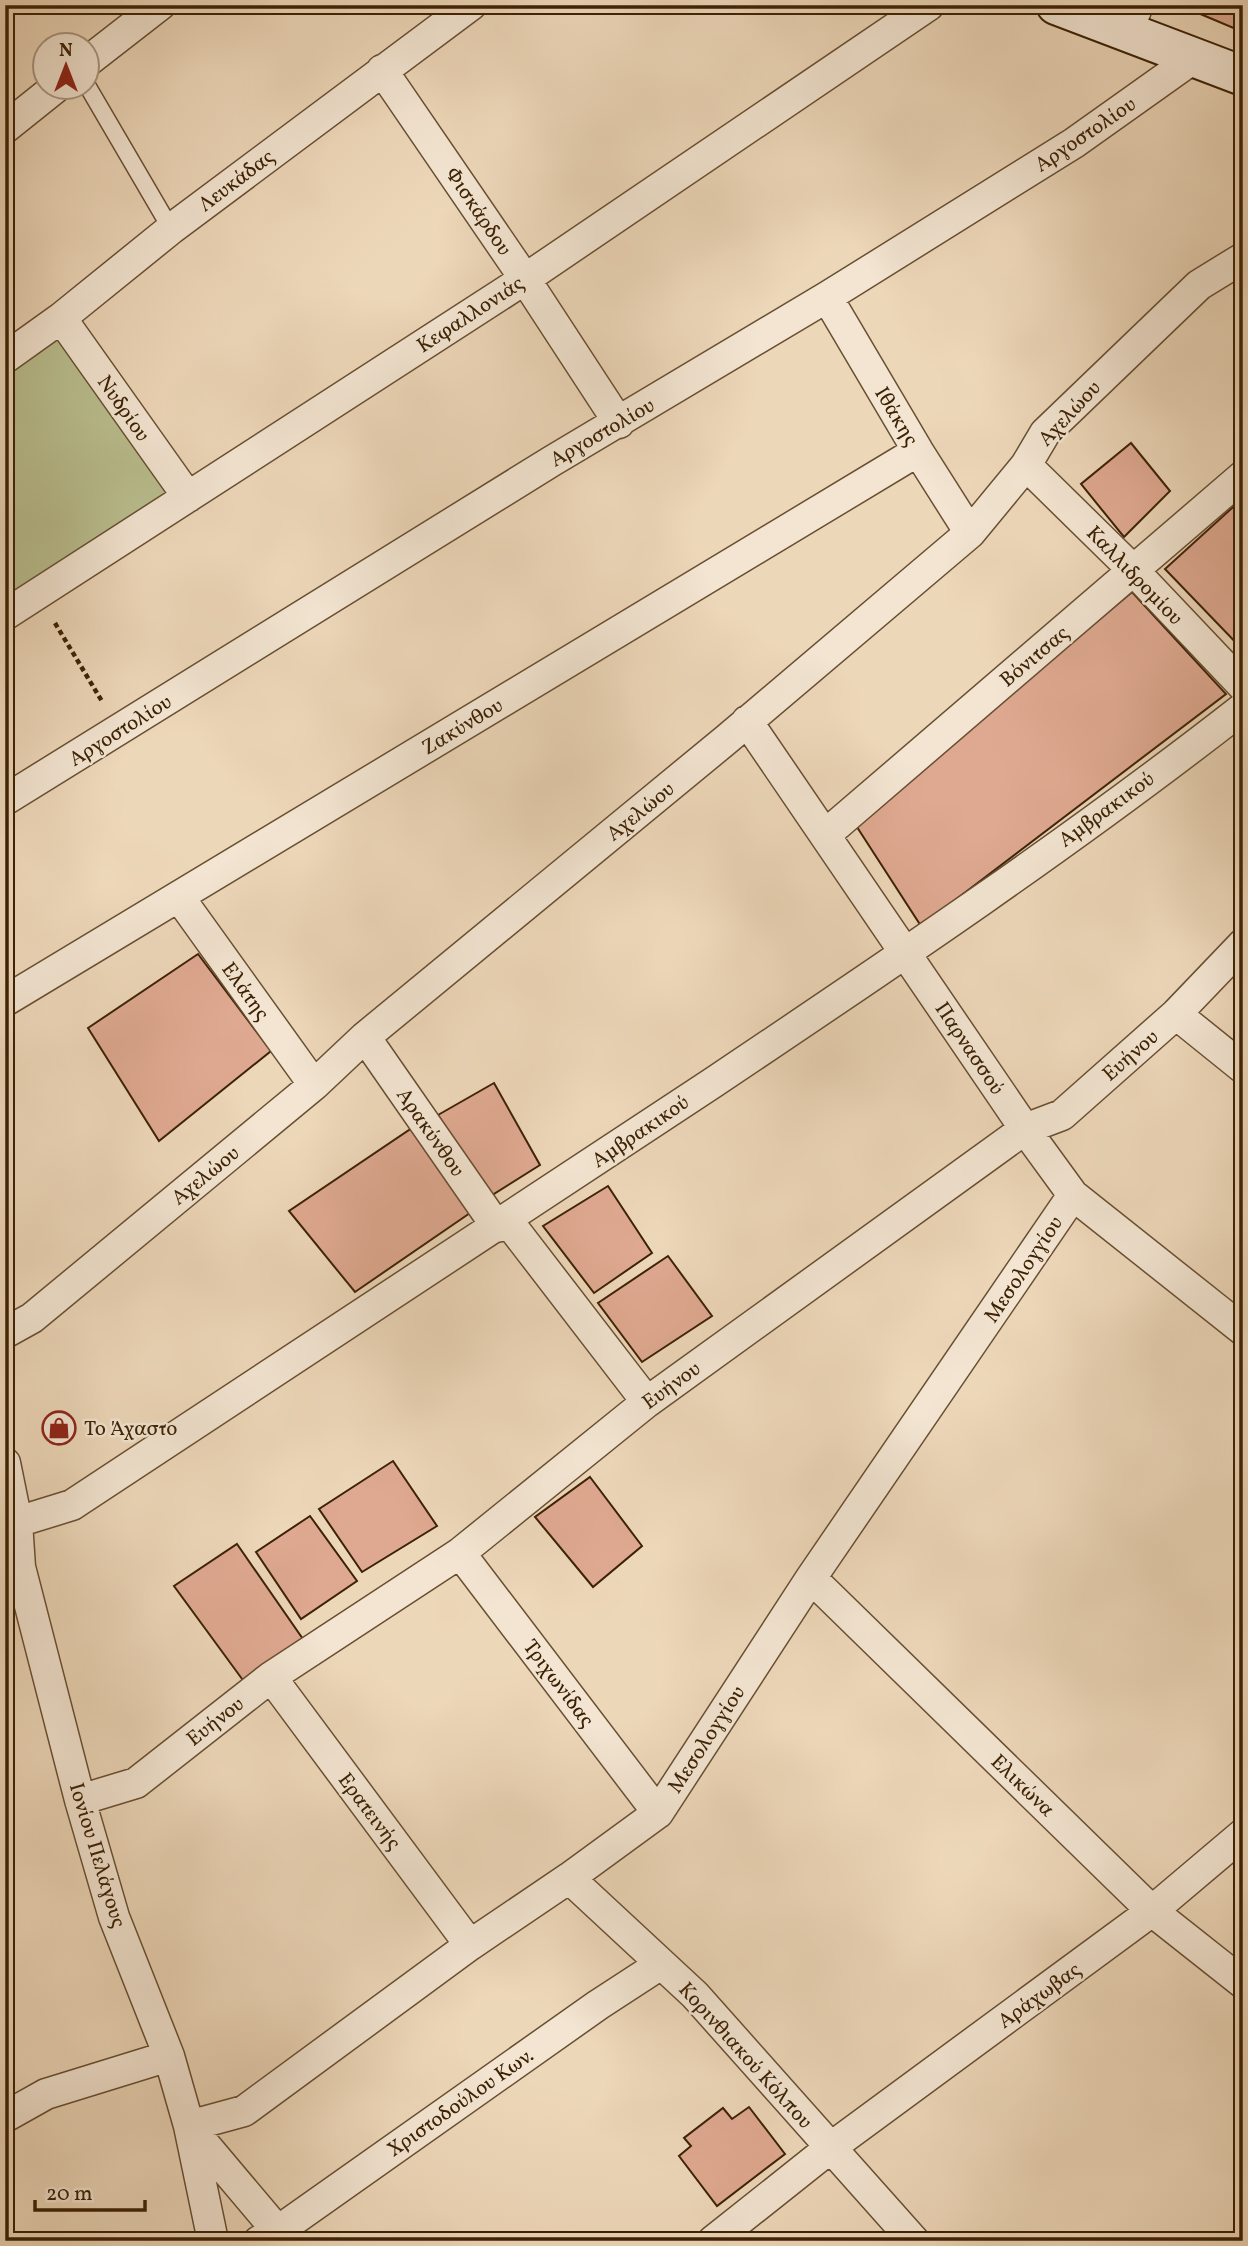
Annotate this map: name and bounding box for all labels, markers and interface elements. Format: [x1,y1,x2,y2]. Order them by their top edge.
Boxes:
north arrow [32,32,102,102]
text: N [59,38,73,64]
street label: Αργοστολίου [1029,91,1142,180]
street label: Λευκάδας [193,143,281,219]
street label: Φισκάρδου [437,162,518,262]
street label: Κεφαλλονιάς [411,270,530,361]
street label: Νυδρίου [89,370,156,448]
street label: Αχελώου [1032,375,1108,453]
street label: Ιθάκης [867,382,925,452]
street label: Αργοστολίου [545,392,660,475]
street label: Καλλιδρομίου [1079,520,1189,632]
street label: Βόνιτσας [994,620,1076,695]
street label: Αργοστολίου [64,688,178,774]
street label: Ζακύνθου [417,692,509,763]
street label: Αμβρακικού [1053,765,1161,855]
street label: Αχελώου [601,776,681,849]
street label: Ελάτης [214,957,276,1027]
street label: Παρνασσού [927,997,1011,1101]
street label: Ευήνου [1097,1024,1165,1089]
street label: Αρακύνθου [389,1083,471,1183]
street label: Αμβρακικού [586,1089,695,1176]
street label: Αχελώου [166,1140,246,1213]
street label: Μεσολογγίου [978,1211,1071,1329]
street label: Ευήνου [637,1355,707,1417]
shop icon: Το Άχαστο [40,1409,78,1447]
place label: Το Άχαστο [84,1415,177,1444]
street label: Τριχωνίδας [515,1634,600,1734]
street label: Μεσολογγίου [662,1680,753,1799]
street label: Ευήνου [181,1690,251,1754]
street label: Ελικώνα [984,1748,1061,1824]
street label: Ερατεινής [330,1767,407,1856]
street label: Ιονίου Πελάγους [61,1779,132,1931]
street label: Αράχωβας [992,1956,1087,2036]
street label: Κορινθιακού Κόλπου [671,1976,819,2136]
street label: Χριστοδούλου Κων. [382,2042,540,2165]
scale bar [35,2169,145,2213]
text: 20 m [46,2180,92,2209]

